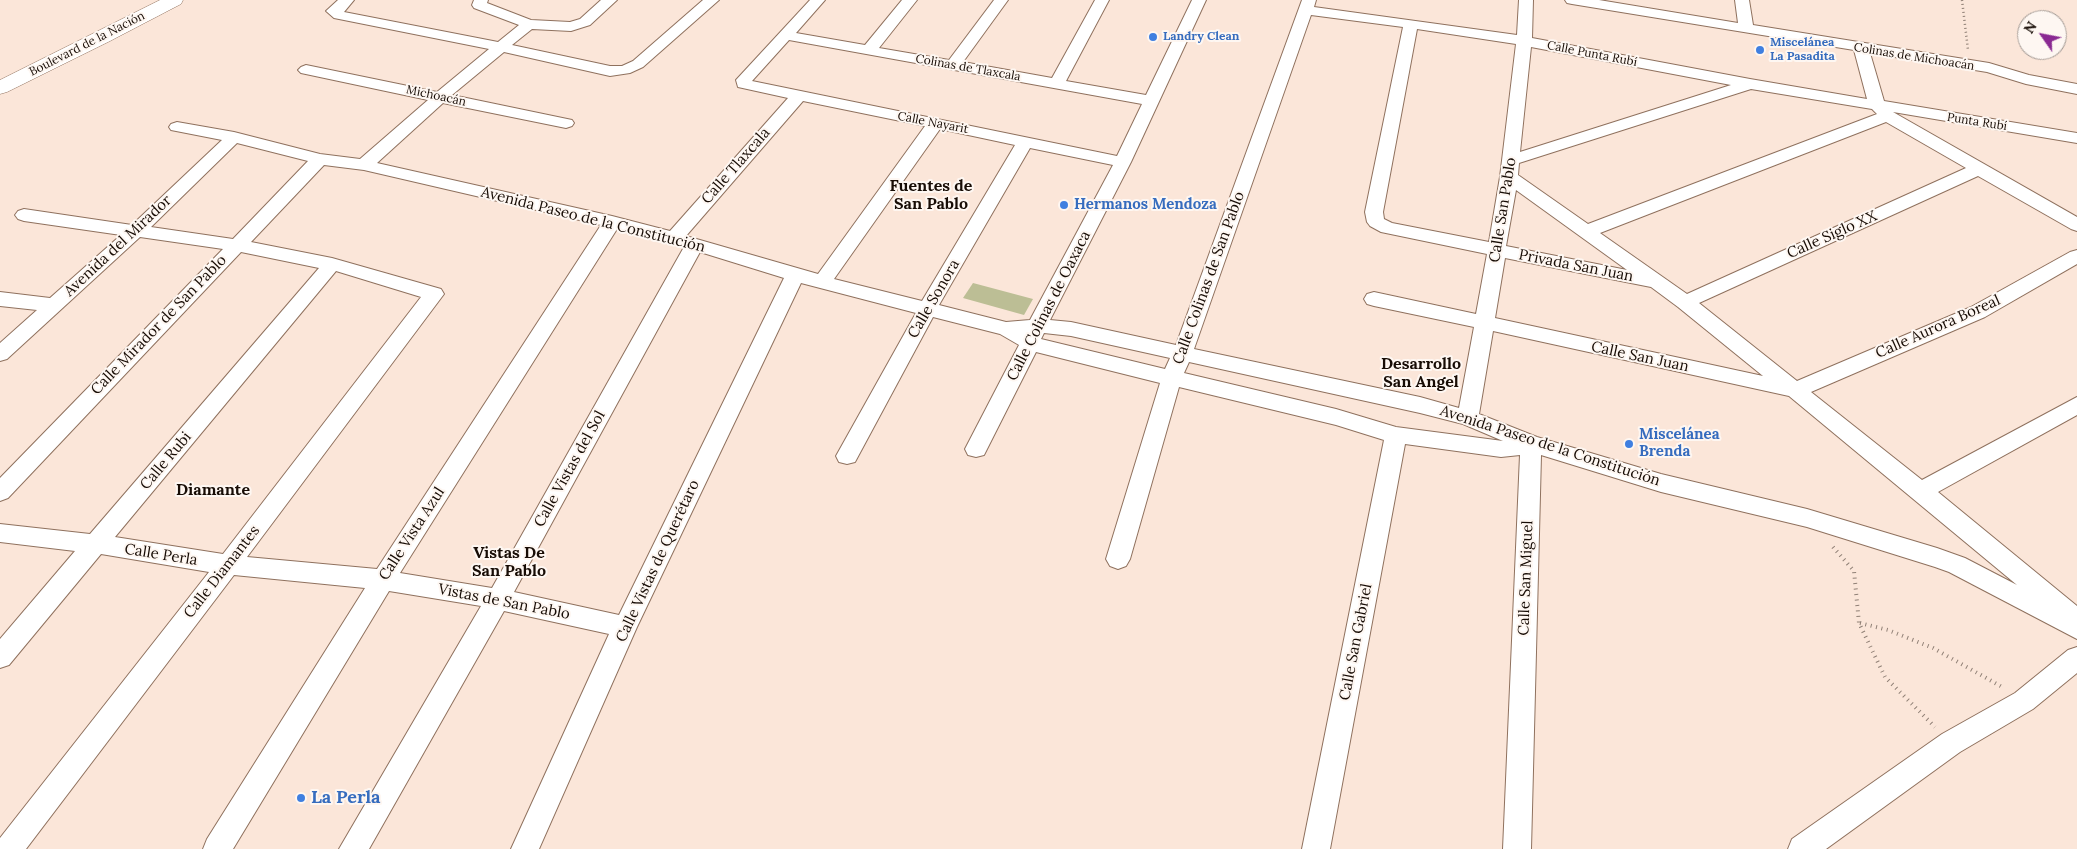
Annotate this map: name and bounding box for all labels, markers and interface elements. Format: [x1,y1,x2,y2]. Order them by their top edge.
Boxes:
street label: Boulevard de la Nación [27,9,147,79]
north arrow [2017,10,2067,60]
text: N [2020,18,2041,37]
place label: Landry Clean [1163,30,1239,44]
marker: Landry Clean [1147,31,1159,43]
place label: Miscelánea La Pasadita [1770,36,1835,64]
street label: Calle Punta Rubí [1546,38,1638,70]
street label: Colinas de Michoacán [1853,40,1975,74]
marker: Miscelánea La Pasadita [1754,44,1766,56]
street label: Colinas de Tlaxcala [914,52,1022,84]
street label: Michoacán [405,83,467,109]
street label: Calle Nayarit [896,109,970,137]
street label: Punta Rubí [1946,110,2008,134]
street label: Calle Tlaxcala [698,124,774,208]
street label: Calle San Pablo [1486,156,1520,264]
district label: Fuentes de San Pablo [890,176,972,214]
street label: Avenida Paseo de la Constitución [479,183,707,257]
street label: Calle Colinas de San Pablo [1169,189,1249,367]
street label: Avenida del Mirador [61,192,175,300]
place label: Hermanos Mendoza [1074,196,1217,214]
marker: Hermanos Mendoza [1058,199,1070,211]
street label: Calle Siglo XX [1784,207,1880,263]
street label: Calle Colinas de Oaxaca [1003,228,1095,384]
street label: Privada San Juan [1517,246,1635,286]
street label: Calle Mirador de San Pablo [87,251,231,399]
street label: Calle Sonora [904,257,964,341]
street label: Calle Aurora Boreal [1873,291,2003,363]
street label: Calle San Juan [1590,338,1690,376]
district label: Desarrollo San Angel [1381,354,1461,392]
street label: Avenida Paseo de la Constitución [1438,402,1662,490]
street label: Calle Vistas del Sol [531,408,609,530]
place label: Miscelánea Brenda [1639,426,1720,461]
street label: Calle Rubi [137,428,195,494]
marker: Miscelánea Brenda [1623,438,1635,450]
street label: Calle Vistas de Querétaro [612,477,704,645]
district label: Diamante [176,480,250,500]
street label: Calle Vista Azul [375,484,449,584]
street label: Calle San Miguel [1515,520,1537,636]
street label: Calle Diamantes [180,522,264,622]
street label: Calle Perla [123,540,199,570]
district label: Vistas De San Pablo [472,543,546,581]
street label: Vistas de San Pablo [437,580,571,624]
street label: Calle San Gabriel [1336,582,1376,702]
place label: La Perla [311,787,380,809]
marker: La Perla [295,792,307,804]

